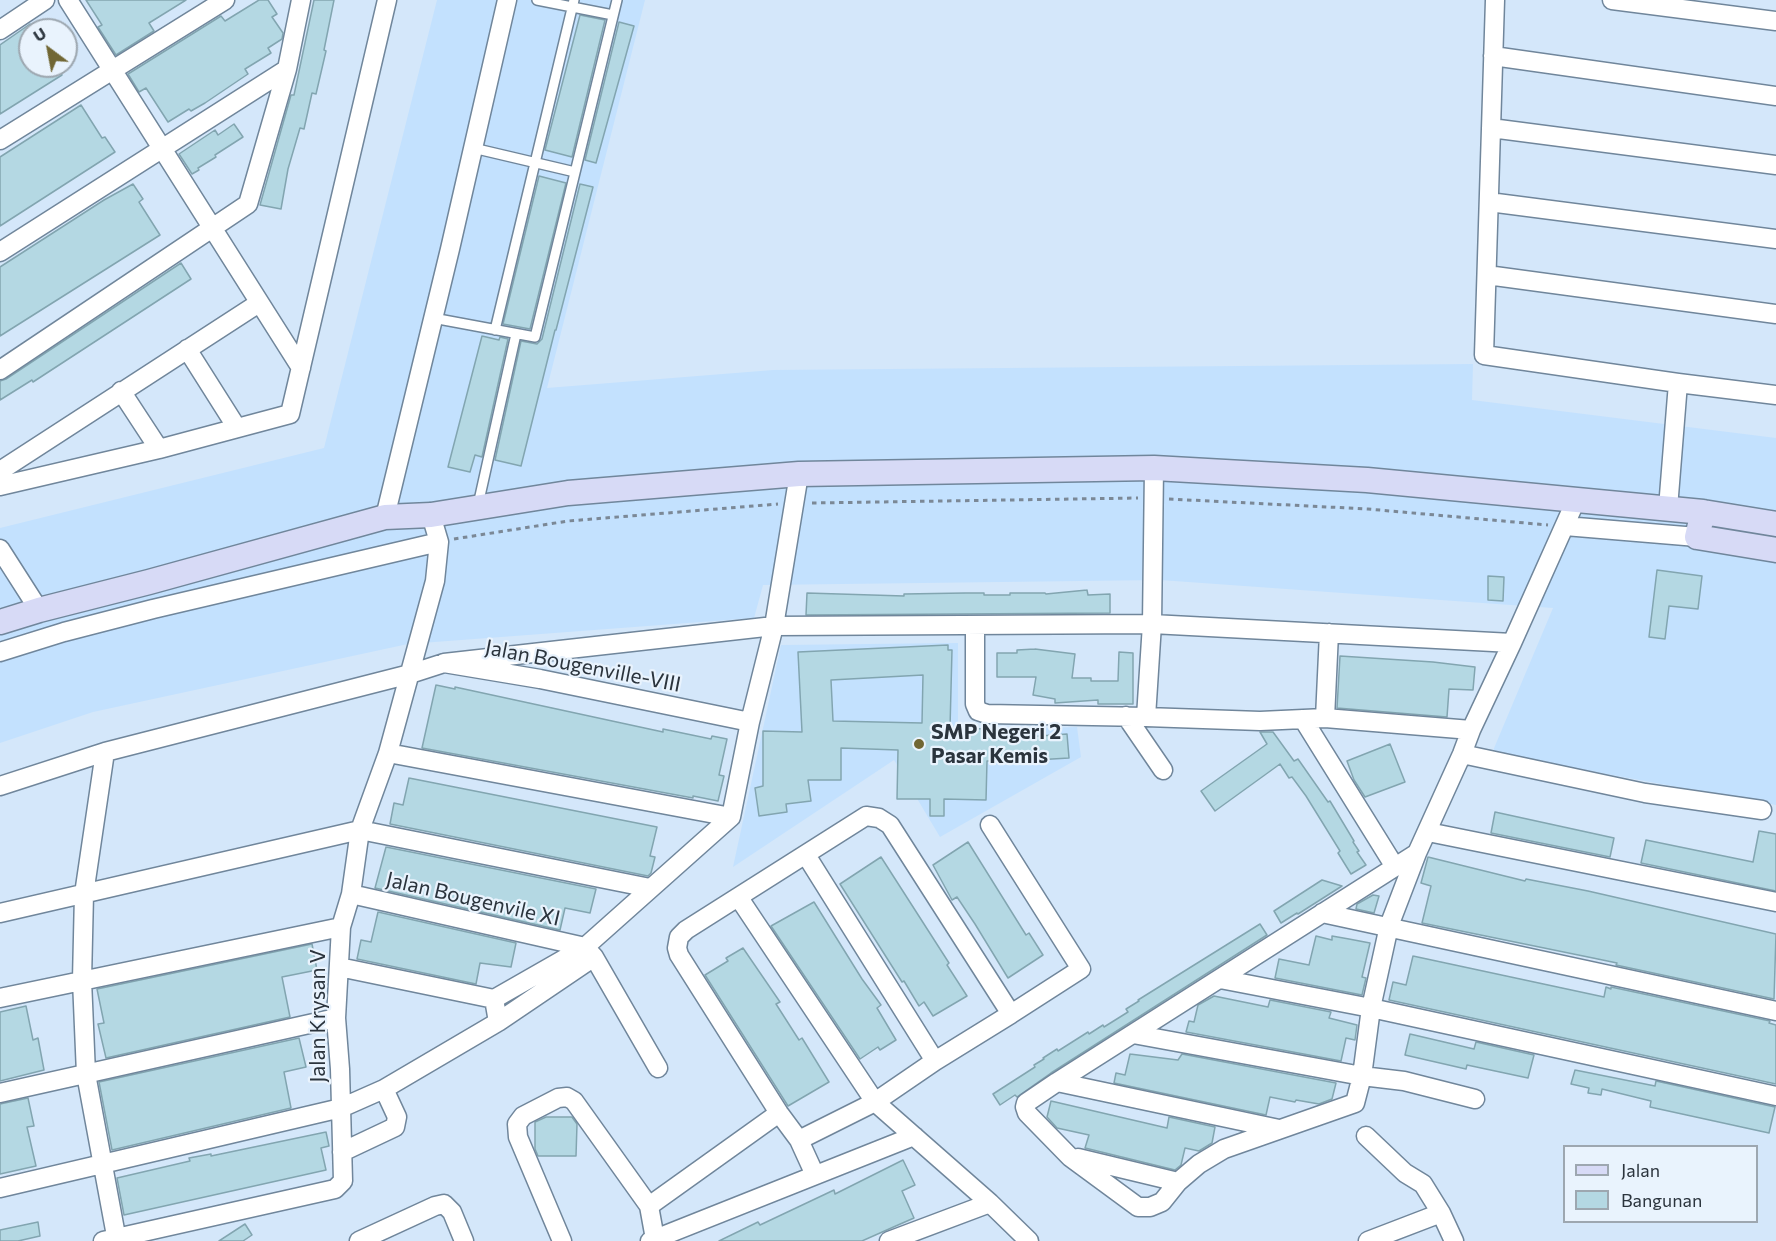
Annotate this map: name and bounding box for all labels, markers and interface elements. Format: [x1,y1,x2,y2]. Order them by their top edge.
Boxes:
north arrow [18,18,78,78]
text: U [29,23,49,45]
street label: Jalan Bougenville-VIII [483,635,683,697]
place label: SMP Negeri 2 Pasar Kemis [931,719,1061,769]
marker: SMP Negeri 2 Pasar Kemis [912,737,926,751]
street label: Jalan Bougenvile XI [383,867,563,931]
street label: Jalan Krysan V [305,949,331,1083]
legend [1563,1145,1758,1223]
text: Jalan [1621,1159,1660,1181]
text: Bangunan [1621,1189,1702,1211]

